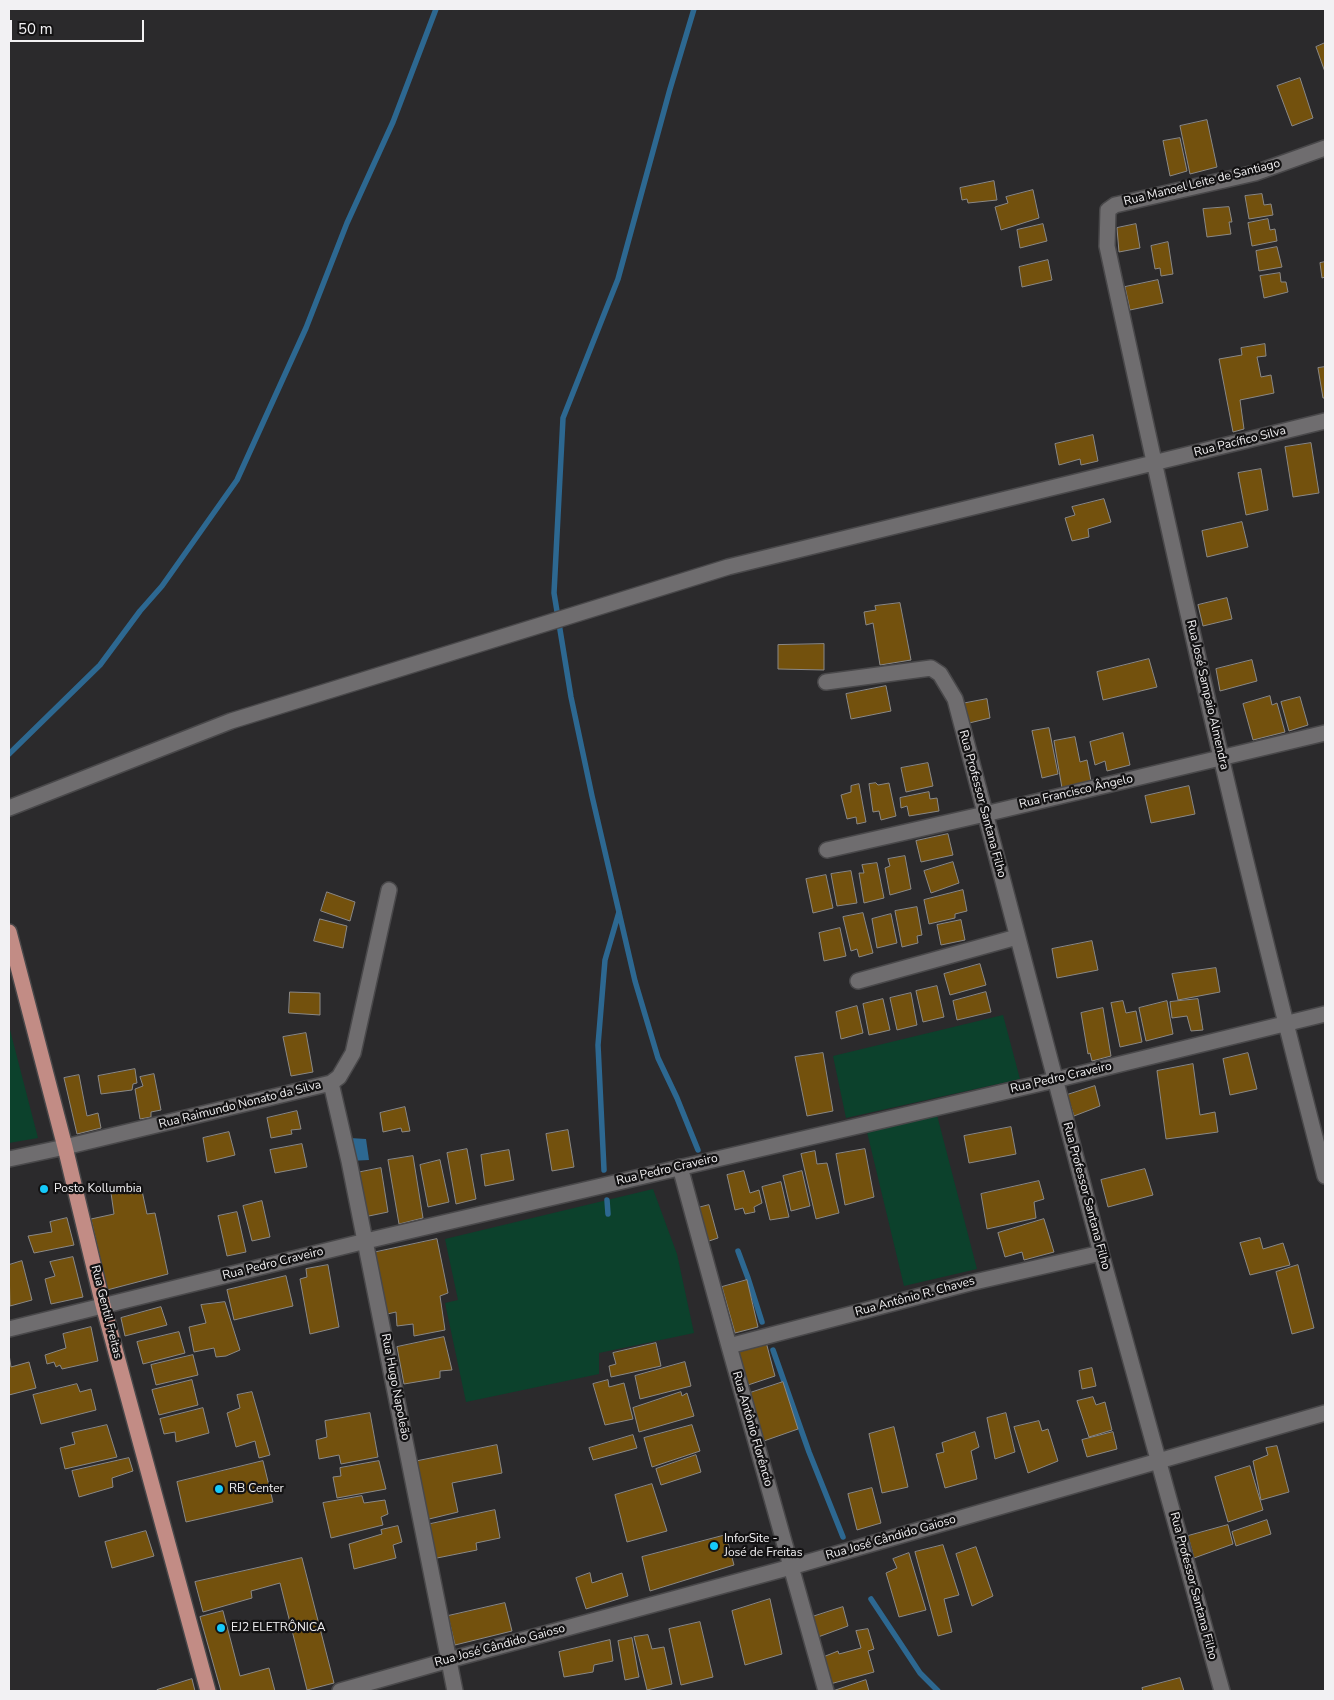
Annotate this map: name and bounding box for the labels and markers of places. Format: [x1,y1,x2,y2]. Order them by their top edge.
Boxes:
place label: Posto Kollumbia [54,1182,142,1196]
marker: Posto Kollumbia [38,1183,50,1195]
place label: RB Center [229,1482,284,1496]
marker: RB Center [213,1483,225,1495]
place label: InforSite - José de Freitas [724,1532,802,1560]
marker: InforSite - José de Freitas [708,1540,720,1552]
place label: EJ2 ELETRÔNICA [231,1621,326,1635]
marker: EJ2 ELETRÔNICA [215,1622,227,1634]

